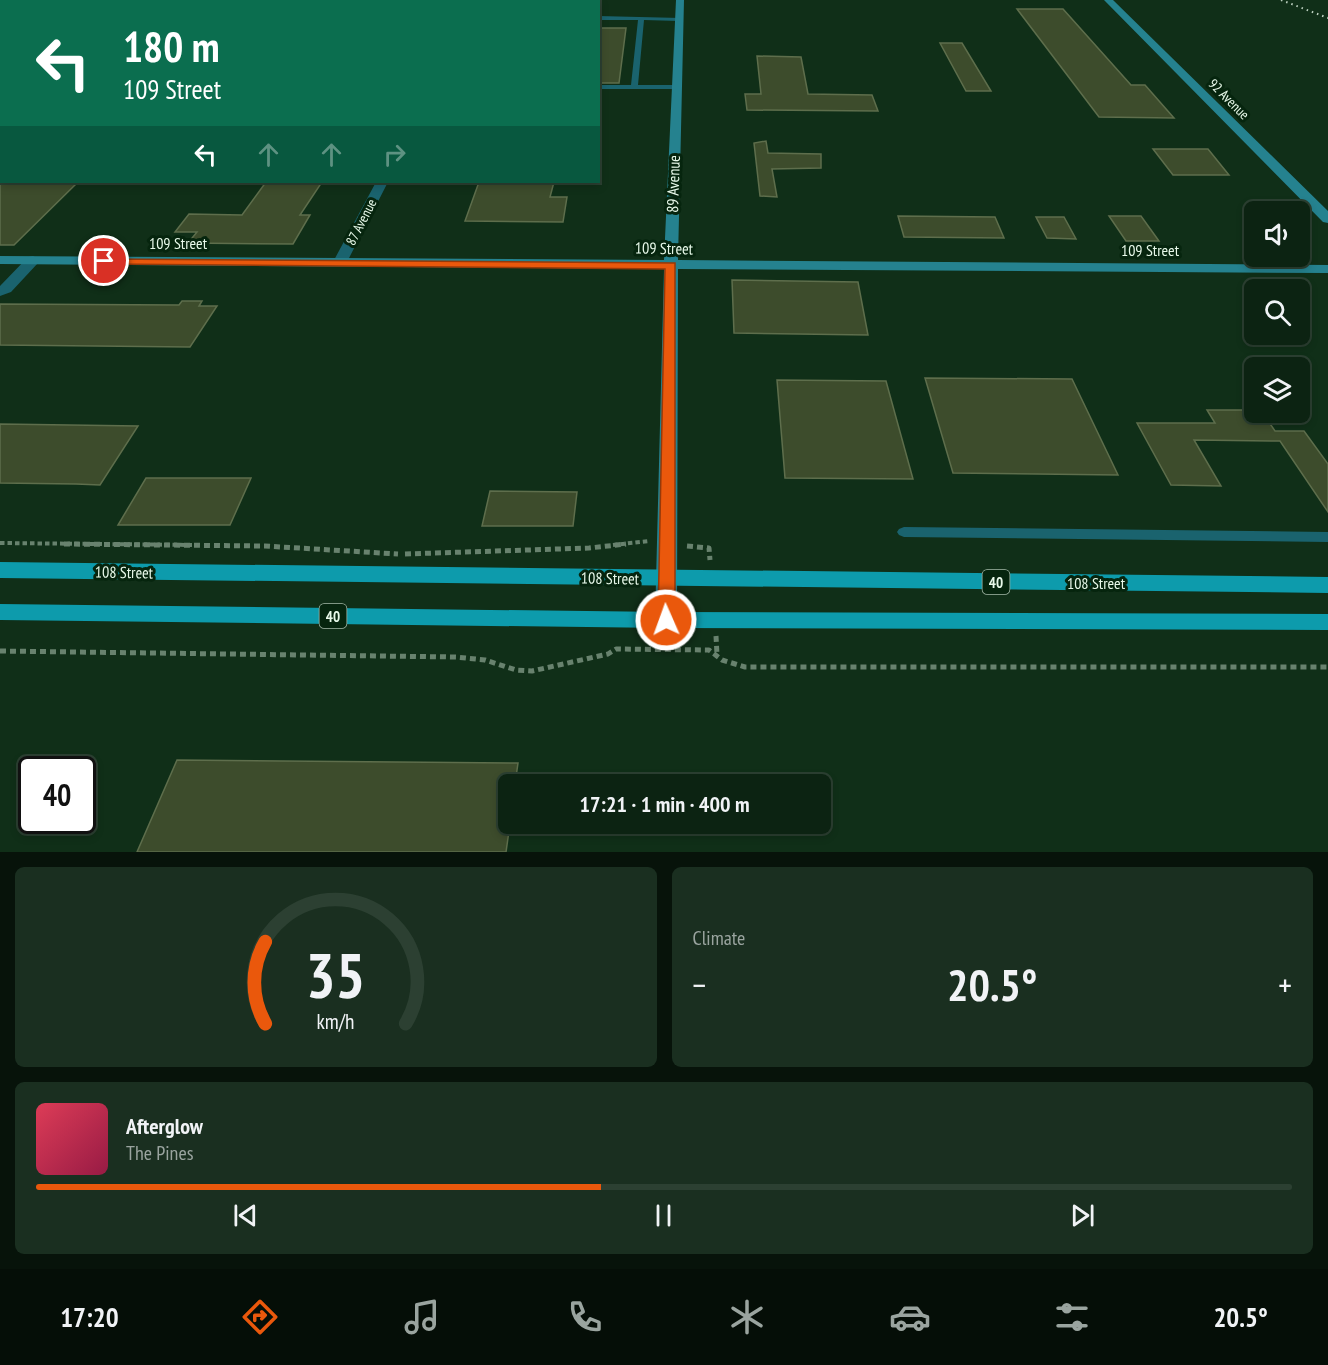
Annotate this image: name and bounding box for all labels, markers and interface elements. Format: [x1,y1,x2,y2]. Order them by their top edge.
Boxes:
text: 180 m [123,19,220,74]
icon: left [24,24,102,102]
text: 109 Street [123,72,221,106]
street label: 92 Avenue [1205,75,1253,123]
icon: left [189,138,222,171]
icon: ahead [252,138,285,171]
icon: ahead [315,138,348,171]
icon: right [378,138,411,171]
street label: 89 Avenue [662,155,684,213]
street label: 87 Avenue [342,195,380,248]
map controls [1244,201,1310,423]
button: sound [1244,201,1310,267]
street label: 109 Street [149,233,208,253]
pin [78,235,129,286]
street label: 109 Street [635,237,694,259]
street label: 109 Street [1121,240,1180,260]
icon: arrive [87,244,120,277]
button: search [1244,279,1310,345]
button: layers [1244,357,1310,423]
street label: 108 Street [95,561,154,583]
street label: 108 Street [581,567,640,589]
road number: 40 [982,570,1010,594]
street label: 108 Street [1067,573,1126,593]
position arrow [634,588,698,652]
road number: 40 [320,604,346,628]
speed limit sign: 40 [18,756,96,834]
text: 17:21 · 1 min · 400 m [579,790,750,818]
text: Climate [693,925,745,951]
text: 35 [306,934,366,1015]
text: 20.5° [947,955,1037,1013]
text: − [693,963,706,1006]
text: + [1278,963,1292,1006]
text: km/h [317,1007,355,1035]
text: Afterglow [126,1112,203,1140]
text: The Pines [126,1140,193,1166]
icon: previous [229,1199,262,1232]
icon: pause [647,1199,680,1232]
icon: next [1066,1199,1099,1232]
icon: directions [239,1296,281,1338]
icon: music [401,1296,443,1338]
icon: phone [564,1296,606,1338]
icon: climate [726,1296,768,1338]
icon: car [889,1296,931,1338]
icon: filters [1051,1296,1093,1338]
text: 17:20 [60,1300,119,1334]
text: 20.5° [1213,1300,1268,1334]

